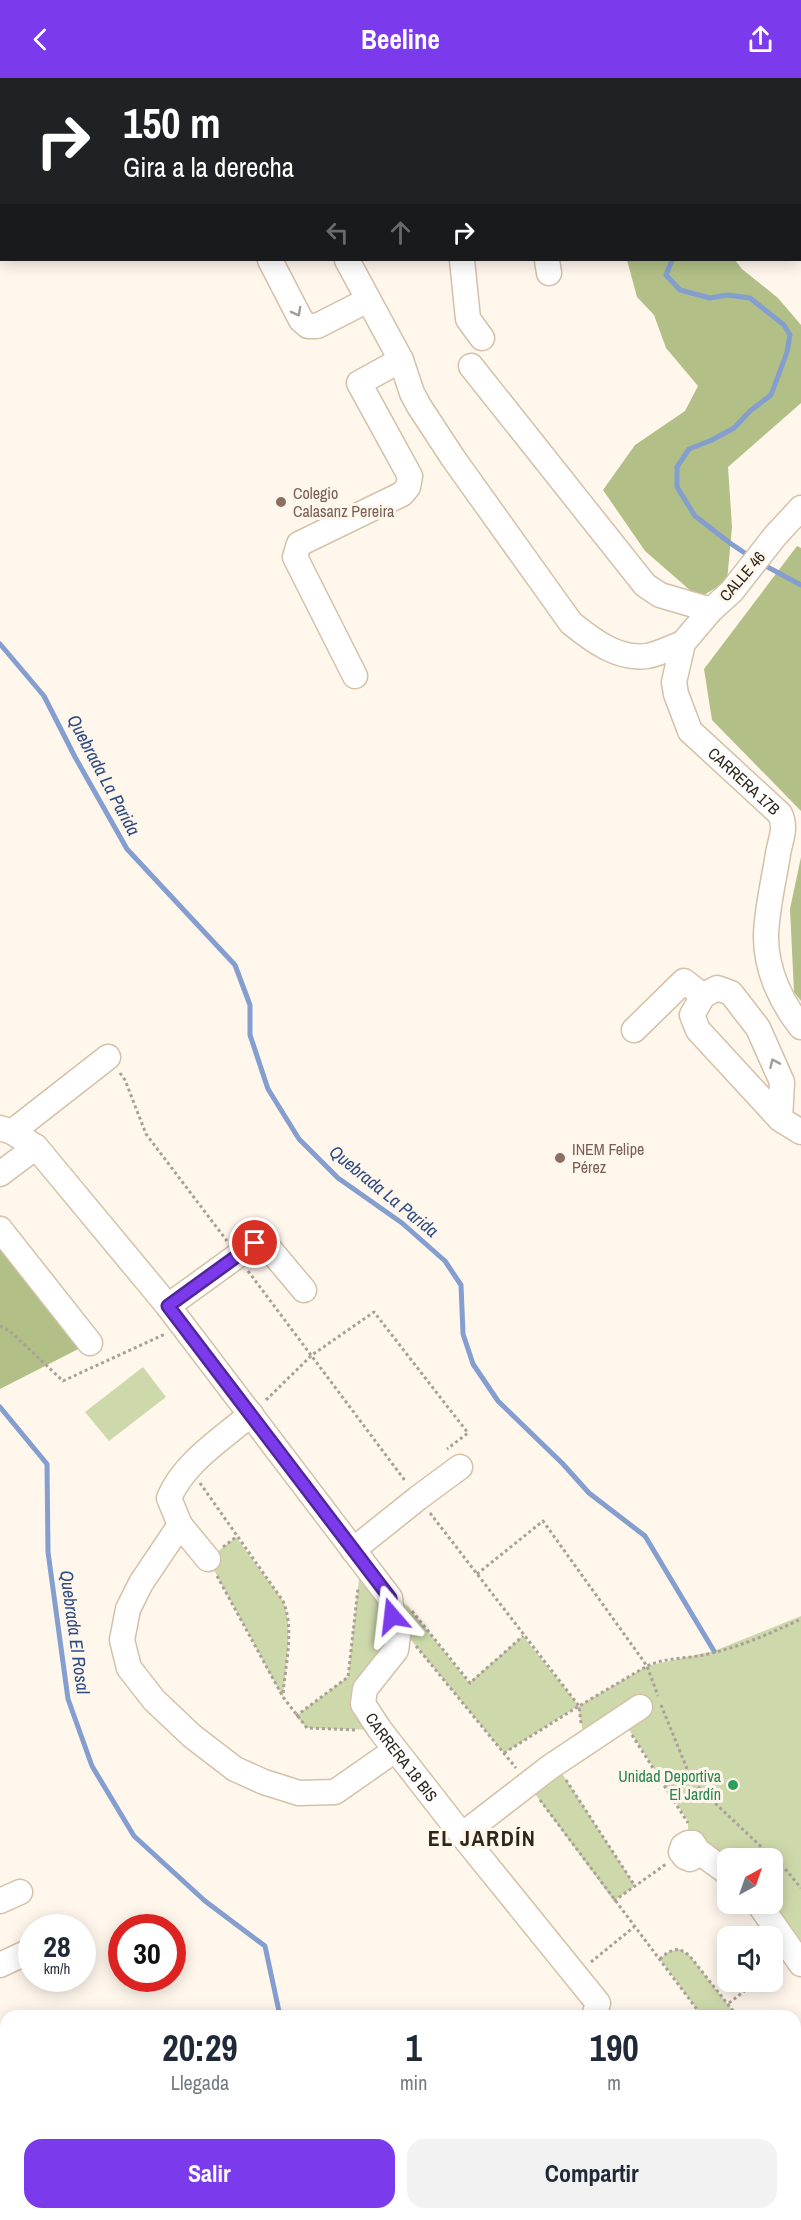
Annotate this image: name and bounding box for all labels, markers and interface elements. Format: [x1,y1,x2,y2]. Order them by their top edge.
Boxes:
text: Beeline [361,21,440,57]
icon: back [24,23,57,56]
icon: share [744,23,777,56]
text: 150 m [123,95,221,151]
icon: right [24,102,102,180]
text: Gira a la derecha [123,149,294,185]
icon: left [321,216,354,249]
icon: ahead [384,216,417,249]
icon: right [447,216,480,249]
one-way arrow [290,305,301,316]
place label: Colegio Calasanz Pereira [293,482,395,522]
marker: Colegio Calasanz Pereira [274,495,288,509]
street label: CALLE 46 [714,546,770,606]
water label: Quebrada La Parida [62,710,146,840]
street label: CARRERA 17B [703,742,785,820]
one-way arrow [769,1058,781,1069]
place label: INEM Felipe Pérez [572,1138,644,1178]
water label: Quebrada La Parida [324,1139,444,1243]
marker: INEM Felipe Pérez [553,1151,567,1165]
pin [229,1217,280,1268]
icon: arrive [238,1226,271,1259]
water label: Quebrada El Rosal [54,1569,96,1696]
position arrow [360,1584,424,1648]
street label: CARRERA 18 BIS [360,1708,443,1806]
place label: Unidad Deportiva El Jardín [618,1765,722,1805]
marker: Unidad Deportiva El Jardín [726,1778,740,1792]
district label: EL JARDÍN [428,1823,536,1853]
north arrow [717,1848,783,1914]
map controls [717,1848,783,1992]
speed limit sign: 30 [108,1914,186,1992]
text: 28 [43,1926,71,1966]
button: sound [717,1926,783,1992]
text: km/h [44,1958,70,1979]
text: 20:29 [162,2024,238,2072]
text: 1 [405,2024,422,2072]
text: 190 [590,2024,639,2072]
text: Llegada [171,2069,229,2096]
text: min [400,2069,427,2096]
text: m [607,2069,621,2096]
button: Salir [24,2139,395,2208]
button: Compartir [407,2139,777,2208]

